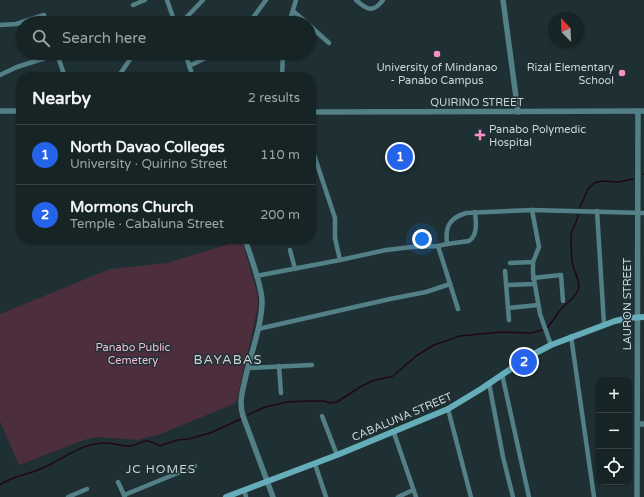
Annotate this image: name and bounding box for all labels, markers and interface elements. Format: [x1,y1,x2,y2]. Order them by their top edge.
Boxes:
north arrow [548,12,584,48]
search box [16,16,316,60]
icon: search [30,27,52,49]
text: Search here [62,29,146,47]
marker: University of Mindanao - Panabo Campus [432,49,442,59]
place label: University of Mindanao - Panabo Campus [376,61,498,87]
place label: Rizal Elementary School [527,61,614,87]
marker: Rizal Elementary School [617,68,627,78]
text: Nearby [32,88,91,109]
text: 2 results [248,90,300,106]
street label: QUIRINO STREET [430,96,524,109]
place label: Panabo Polymedic Hospital [489,123,586,149]
marker: Panabo Polymedic Hospital [474,129,486,141]
text: North Davao Colleges [70,138,225,156]
pin: 1 [387,142,413,172]
text: 1 [41,147,49,163]
text: 110 m [260,147,300,163]
text: University · Quirino Street [70,156,228,172]
text: Mormons Church [70,198,194,216]
text: 2 [41,207,49,223]
text: 200 m [260,207,300,223]
text: Temple · Cabaluna Street [70,216,224,232]
your location [412,229,432,249]
street label: LAURON STREET [621,257,634,350]
park label: Panabo Public Cemetery [96,341,171,367]
pin: 2 [511,347,537,377]
district label: BAYABAS [194,352,262,368]
map controls [596,377,632,485]
button: + [596,377,632,413]
street label: CABALUNA STREET [350,390,454,444]
button: − [596,413,632,449]
button: locate [596,449,632,485]
district label: JC HOMES [126,462,196,476]

